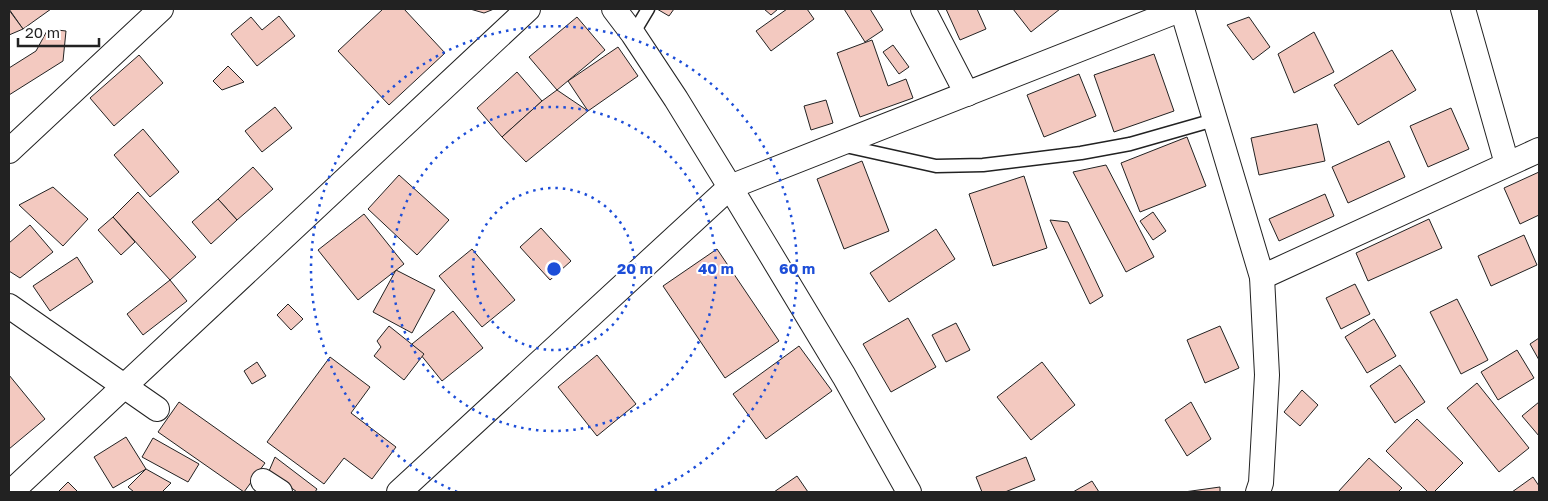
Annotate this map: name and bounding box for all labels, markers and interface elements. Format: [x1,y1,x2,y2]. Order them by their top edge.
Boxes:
scale bar [18,15,99,47]
text: 20 m [25,23,60,41]
text: 20 m [617,259,653,277]
text: 40 m [698,259,734,277]
text: 60 m [779,259,815,277]
centre of rings [545,260,563,278]

